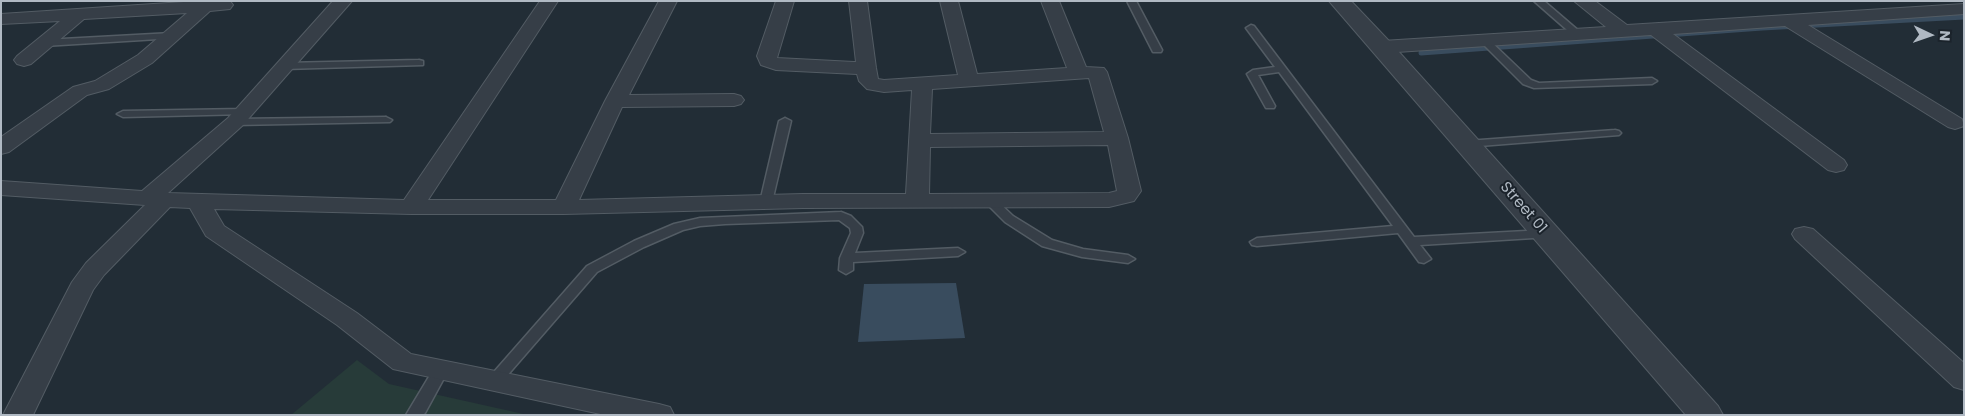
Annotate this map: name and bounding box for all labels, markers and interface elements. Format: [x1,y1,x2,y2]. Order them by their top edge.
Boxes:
north arrow [1905,10,1955,60]
text: N [1935,30,1955,42]
street label: Street 01 [1496,179,1550,237]

